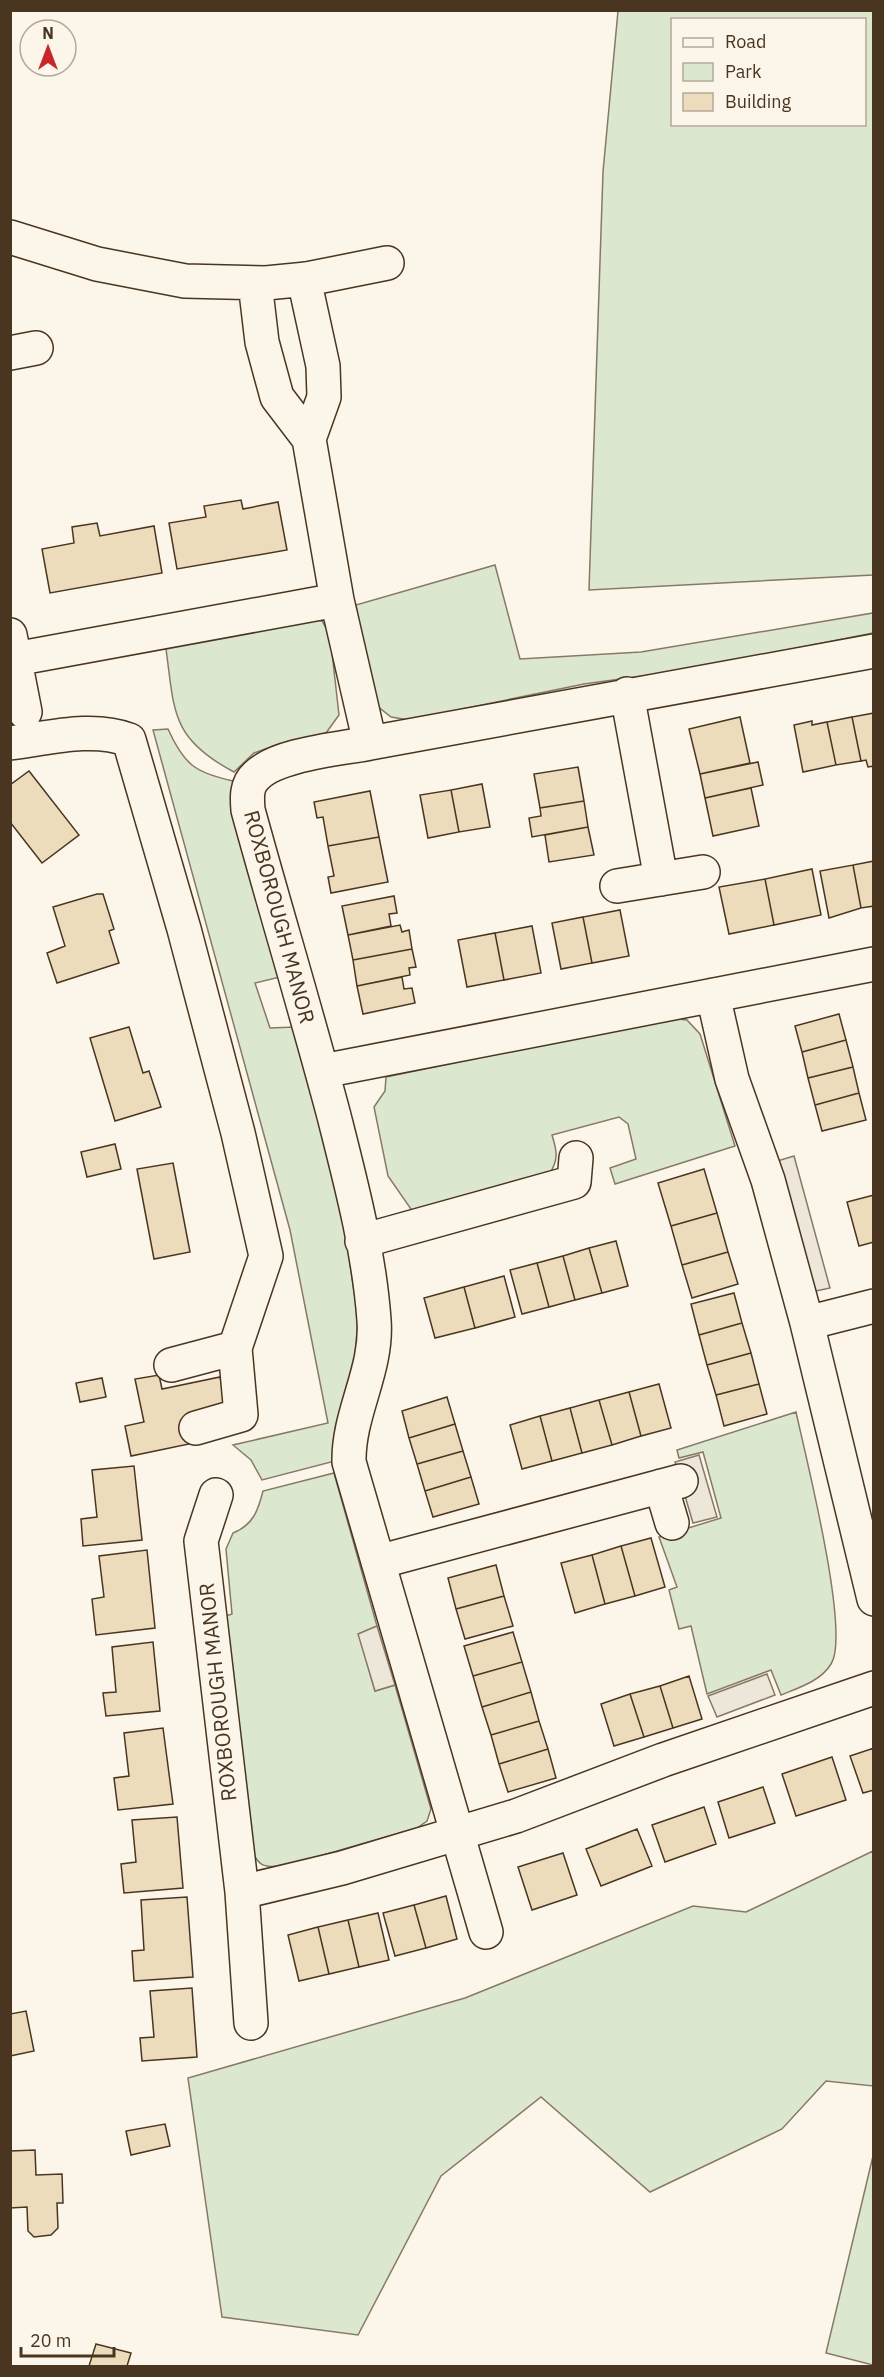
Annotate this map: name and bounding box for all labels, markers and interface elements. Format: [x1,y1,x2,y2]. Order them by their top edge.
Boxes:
north arrow [18,18,78,78]
legend [671,18,866,126]
text: N [42,23,54,43]
text: Road [725,30,766,53]
text: Park [725,60,762,83]
text: Building [725,90,792,113]
street label: ROXBOROUGH MANOR [238,807,322,1026]
street label: ROXBOROUGH MANOR [192,1581,242,1803]
scale bar [21,2320,114,2358]
text: 20 m [30,2329,72,2352]

